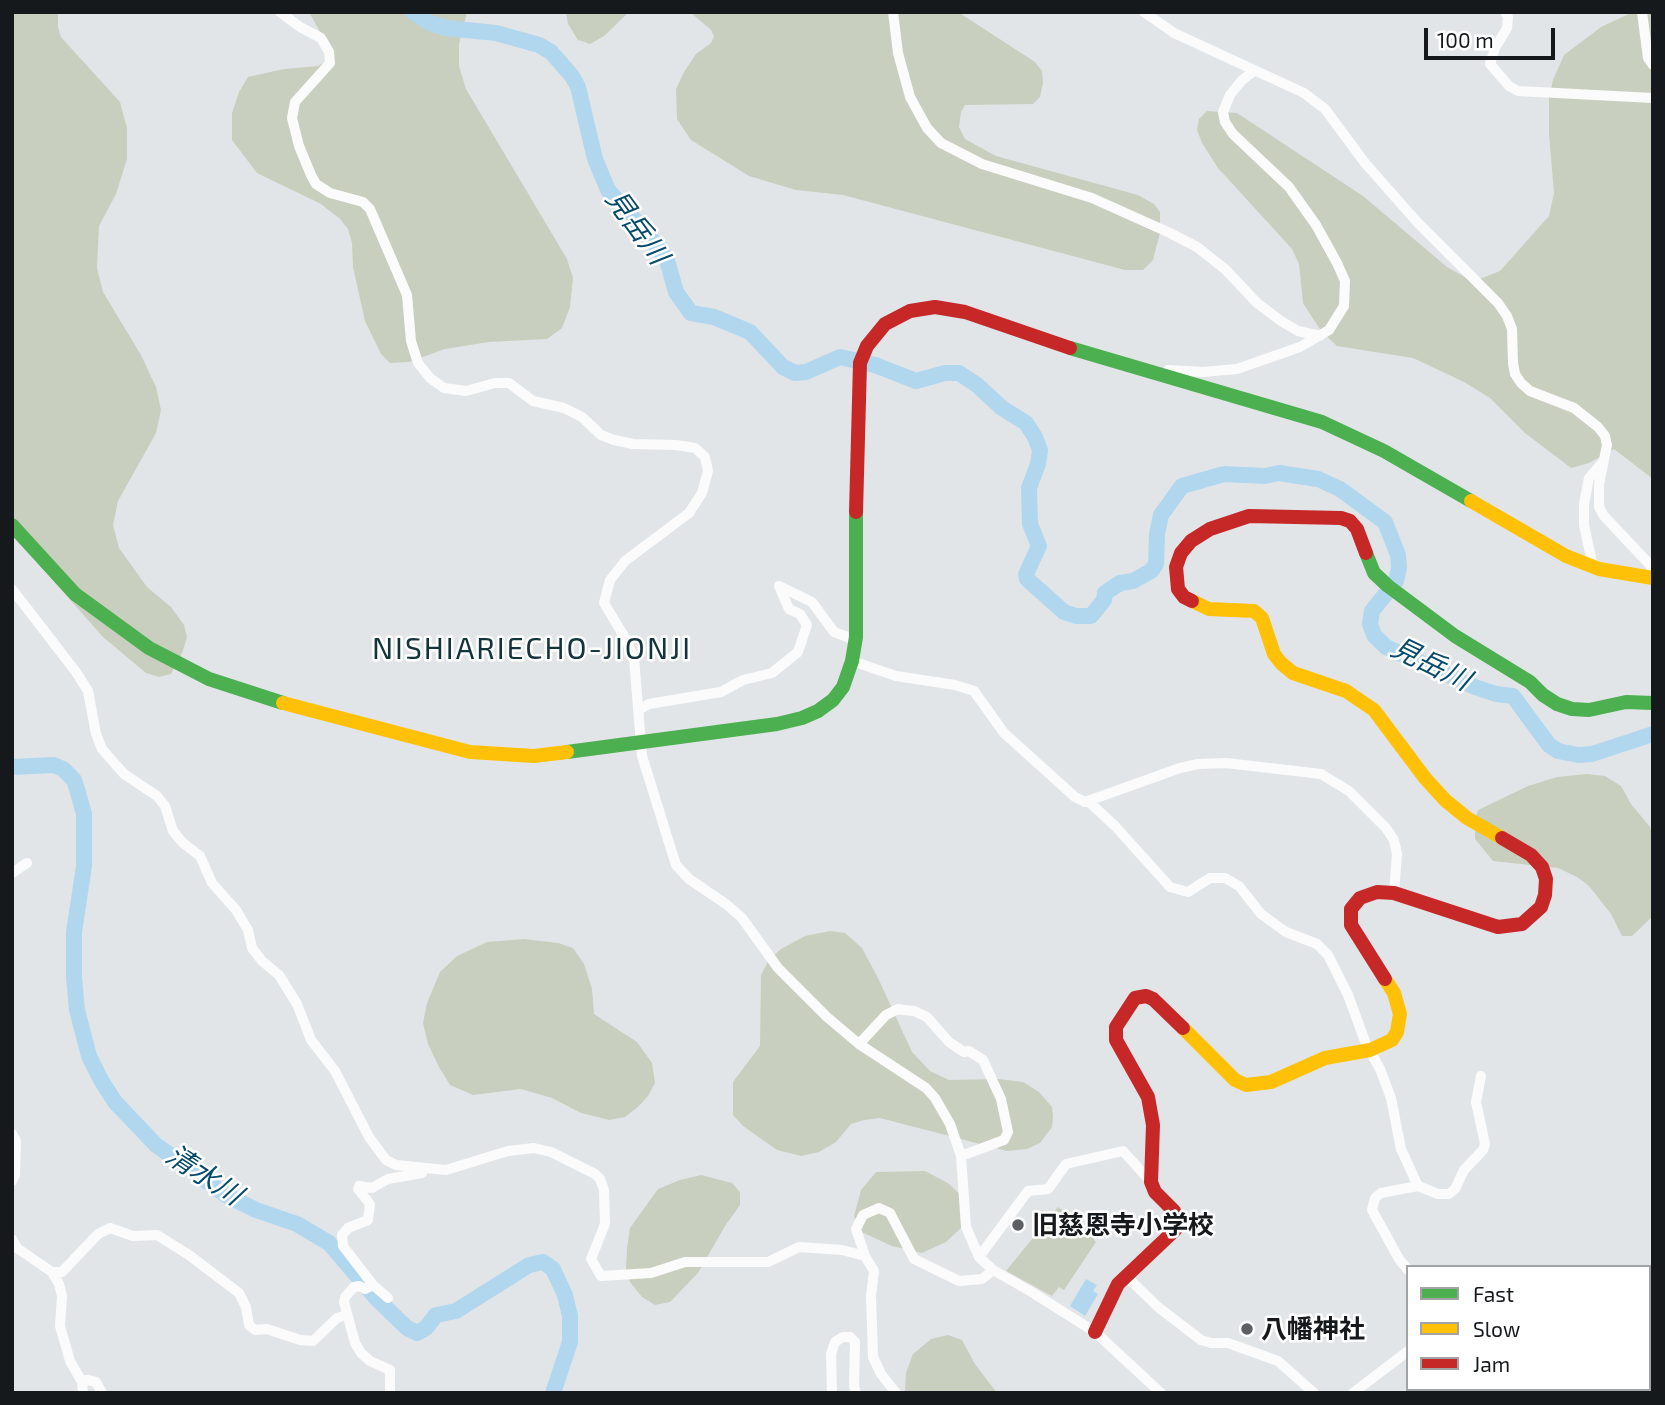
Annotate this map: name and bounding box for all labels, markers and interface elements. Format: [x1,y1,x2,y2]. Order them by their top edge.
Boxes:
scale bar [1427,14,1558,58]
text: 100 m [1437,27,1494,52]
water label: 見岳川 [599,183,675,271]
water label: 見岳川 [1386,630,1476,698]
district label: NISHIARIECHO-JIONJI [374,631,690,667]
water label: 清水川 [160,1138,248,1212]
place label: 旧慈恩寺小学校 [1032,1209,1214,1241]
marker: 旧慈恩寺小学校 [1010,1217,1026,1233]
legend [1406,1265,1651,1391]
text: Fast [1473,1281,1514,1306]
place label: 八幡神社 [1261,1313,1365,1345]
text: Slow [1473,1316,1520,1341]
marker: 八幡神社 [1239,1321,1255,1337]
text: Jam [1473,1351,1510,1376]

